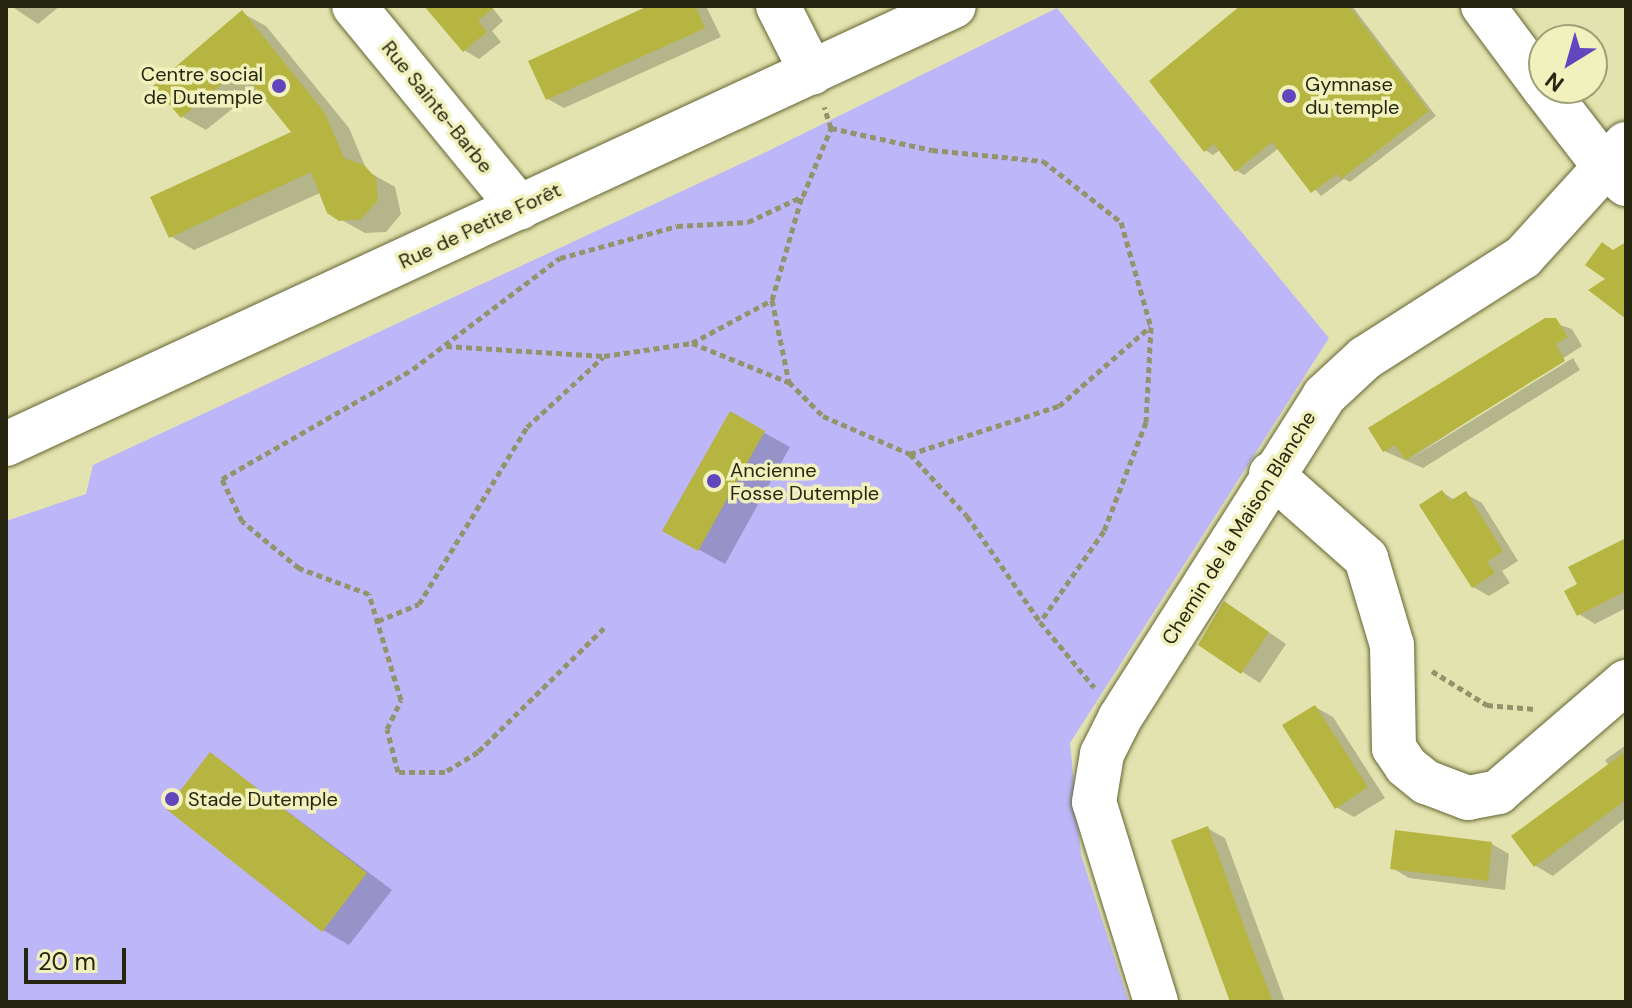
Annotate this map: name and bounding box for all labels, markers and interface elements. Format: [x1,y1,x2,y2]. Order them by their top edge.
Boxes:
north arrow [1528,24,1608,104]
street label: Rue Sainte-Barbe [376,36,498,178]
place label: Centre social de Dutemple [141,62,263,109]
text: N [1539,66,1570,98]
place label: Gymnase du temple [1305,72,1399,119]
marker: Centre social de Dutemple [270,77,288,95]
marker: Gymnase du temple [1280,87,1298,105]
street label: Rue de Petite Forêt [395,178,565,274]
street label: Chemin de la Maison Blanche [1157,407,1321,649]
place label: Ancienne Fosse Dutemple [730,458,879,505]
marker: Ancienne Fosse Dutemple [705,472,723,490]
place label: Stade Dutemple [188,787,338,811]
marker: Stade Dutemple [163,790,181,808]
scale bar [28,932,130,982]
text: 20 m [38,946,96,977]

